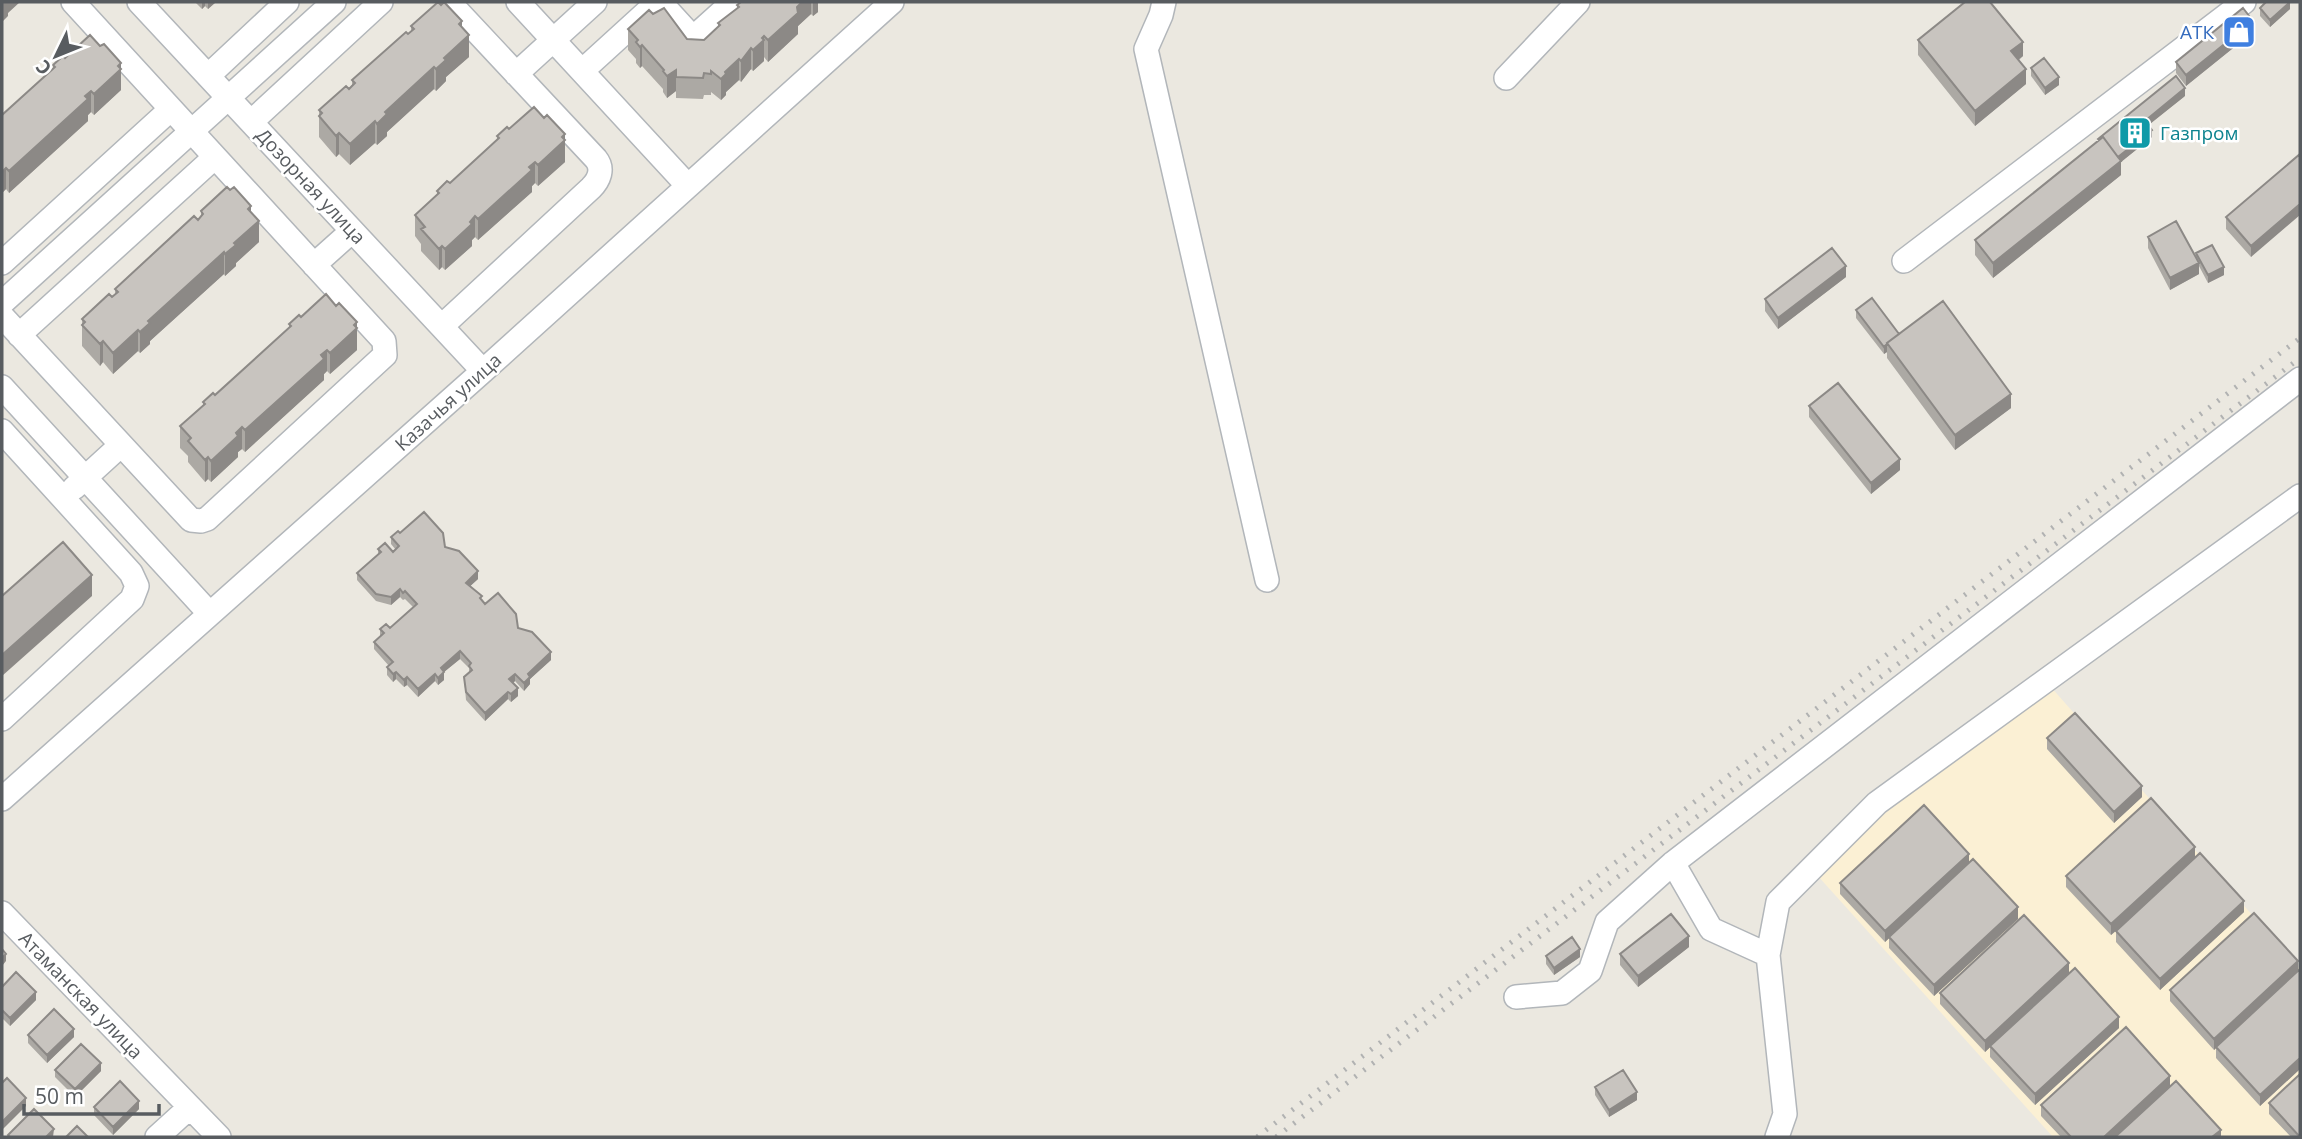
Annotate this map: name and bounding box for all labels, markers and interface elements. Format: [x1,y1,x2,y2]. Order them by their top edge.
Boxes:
shop icon: АТК [2220,13,2258,51]
place label: АТК [2180,19,2214,45]
north arrow [21,21,91,91]
text: С [30,54,57,81]
building icon: Газпром [2116,114,2154,152]
place label: Газпром [2160,120,2238,146]
street label: Дозорная улица [250,122,372,250]
street label: Казачья улица [389,347,507,457]
street label: Атаманская улица [13,926,149,1064]
scale bar [24,1072,159,1116]
text: 50 m [35,1082,84,1110]

